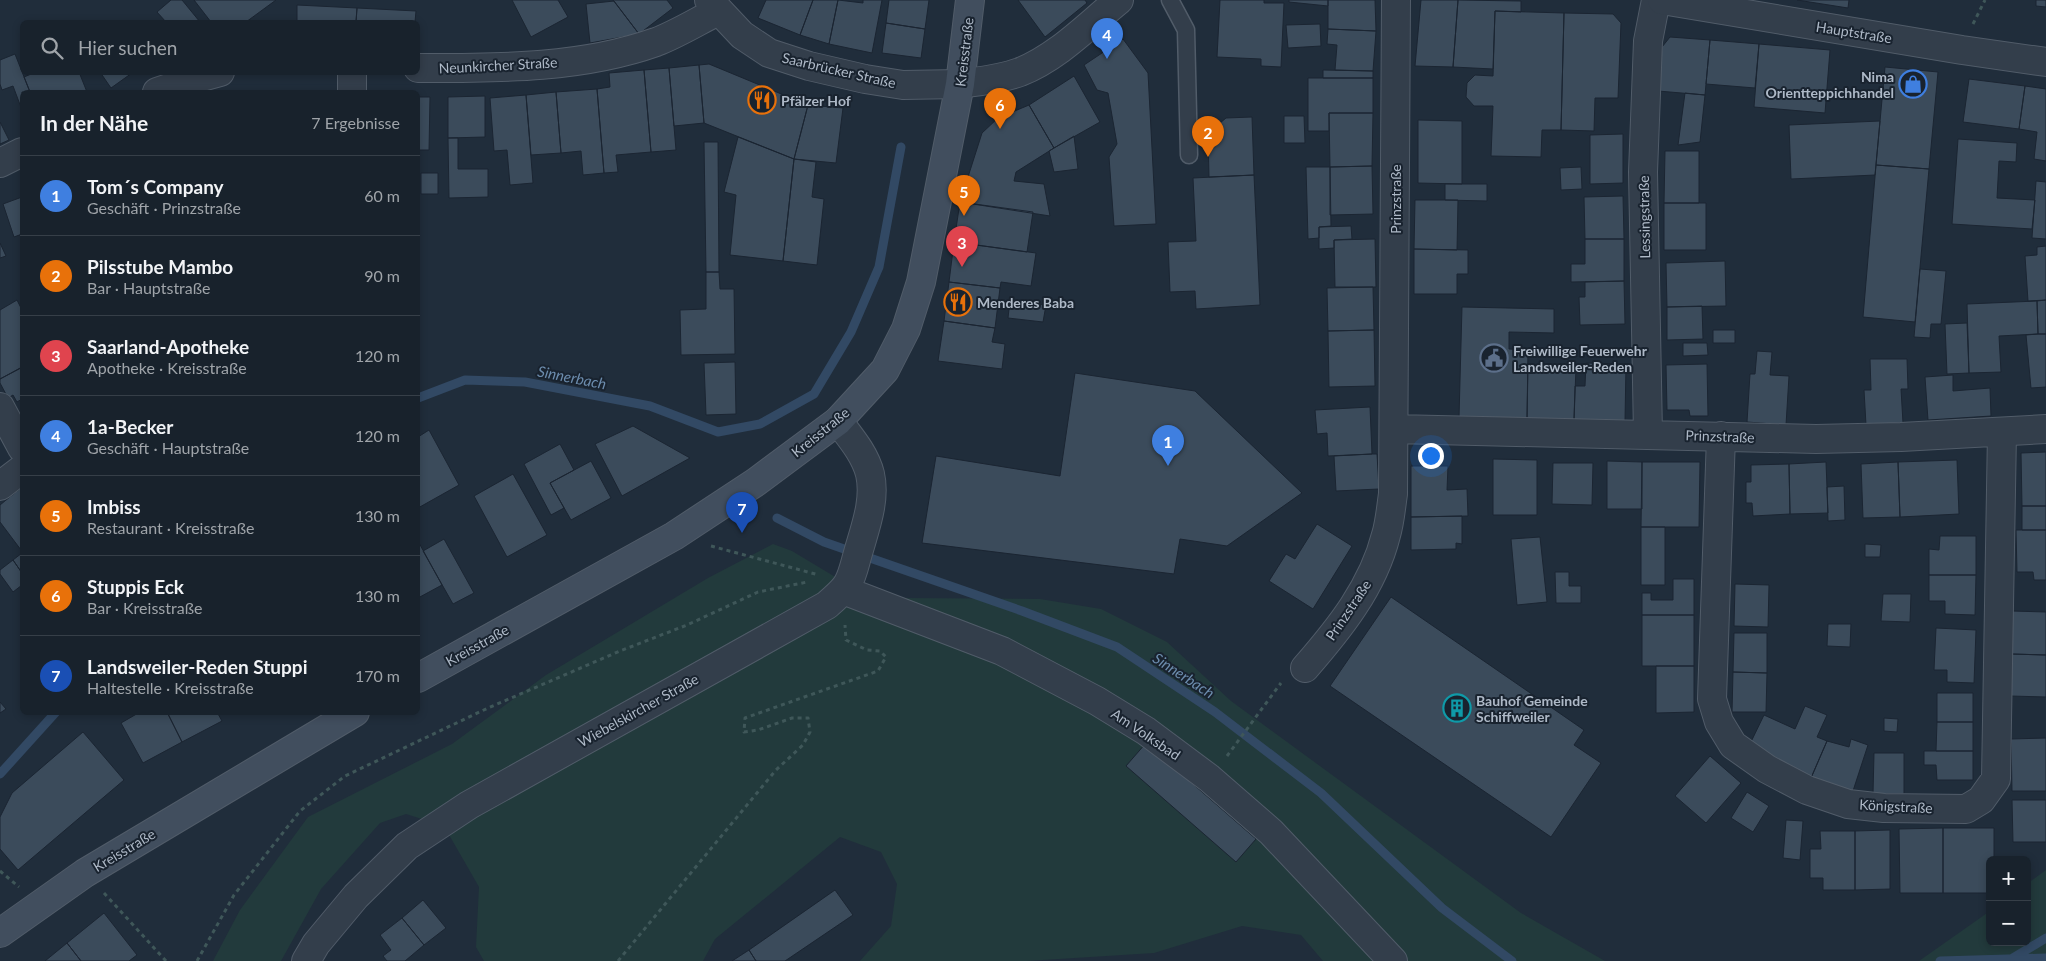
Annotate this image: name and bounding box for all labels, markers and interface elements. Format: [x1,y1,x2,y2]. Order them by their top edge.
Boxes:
street label: Kreisstraße [951,17,977,87]
pin: 4 [1091,18,1123,59]
street label: Hauptstraße [1815,18,1893,46]
search box [20,20,420,75]
icon: search [38,34,66,62]
text: Hier suchen [78,36,177,59]
street label: Saarbrücker Straße [780,49,898,91]
street label: Neunkircher Straße [438,53,558,77]
place label: Nima Orientteppichhandel [1766,68,1894,101]
shop icon: Nima Orientteppichhandel [1898,69,1928,99]
restaurant icon: Pfälzer Hof [747,85,777,115]
pin: 6 [984,88,1016,129]
place label: Pfälzer Hof [781,92,851,109]
text: In der Nähe [40,110,148,135]
text: 7 Ergebnisse [311,113,400,132]
pin: 2 [1192,116,1224,157]
street label: Prinzstraße [1387,164,1404,234]
text: Tom´s Company [87,175,224,198]
pin: 5 [948,175,980,216]
street label: Lessingstraße [1635,175,1653,259]
text: 1 [51,186,61,205]
text: 60 m [364,186,400,205]
text: Geschäft · Prinzstraße [87,198,241,217]
pin: 3 [946,226,978,267]
text: Pilsstube Mambo [87,255,233,278]
text: 2 [51,266,61,285]
text: 90 m [364,266,400,285]
text: Bar · Hauptstraße [87,278,211,297]
restaurant icon: Menderes Baba [943,287,973,317]
place label: Menderes Baba [977,294,1074,311]
text: Saarland-Apotheke [87,335,249,358]
place label: Freiwillige Feuerwehr Landsweiler-Reden [1513,342,1648,375]
public building icon: Freiwillige Feuerwehr Landsweiler-Reden [1479,343,1509,373]
text: 3 [51,346,61,365]
text: 120 m [355,346,400,365]
text: Apotheke · Kreisstraße [87,358,247,377]
water label: Sinnerbach [536,362,608,392]
street label: Kreisstraße [788,404,852,460]
text: 1a-Becker [87,415,173,438]
pin: 1 [1152,425,1184,466]
text: 4 [51,426,61,445]
text: 120 m [355,426,400,445]
street label: Prinzstraße [1685,426,1755,446]
text: Geschäft · Hauptstraße [87,438,249,457]
your location [1418,443,1444,469]
pin: 7 [726,492,758,533]
text: Imbiss [87,495,141,518]
text: 5 [51,506,61,525]
text: 130 m [355,506,400,525]
text: Restaurant · Kreisstraße [87,518,254,537]
text: Stuppis Eck [87,575,184,598]
street label: Prinzstraße [1322,576,1374,644]
text: 6 [51,586,61,605]
text: 130 m [355,586,400,605]
text: Bar · Kreisstraße [87,598,202,617]
street label: Kreisstraße [443,621,511,669]
water label: Sinnerbach [1150,649,1218,702]
text: Landsweiler-Reden Stuppi [87,655,307,678]
text: 7 [51,666,61,685]
text: 170 m [355,666,400,685]
street label: Wiebelskircher Straße [575,670,701,750]
text: Haltestelle · Kreisstraße [87,678,254,697]
place label: Bauhof Gemeinde Schiffweiler [1476,692,1588,725]
building icon: Bauhof Gemeinde Schiffweiler [1442,693,1472,723]
street label: Am Volksbad [1108,705,1184,763]
street label: Königstraße [1859,796,1933,816]
street label: Kreisstraße [90,825,158,875]
map controls [1986,856,2031,946]
button: + [1986,856,2031,901]
button: − [1986,901,2031,946]

